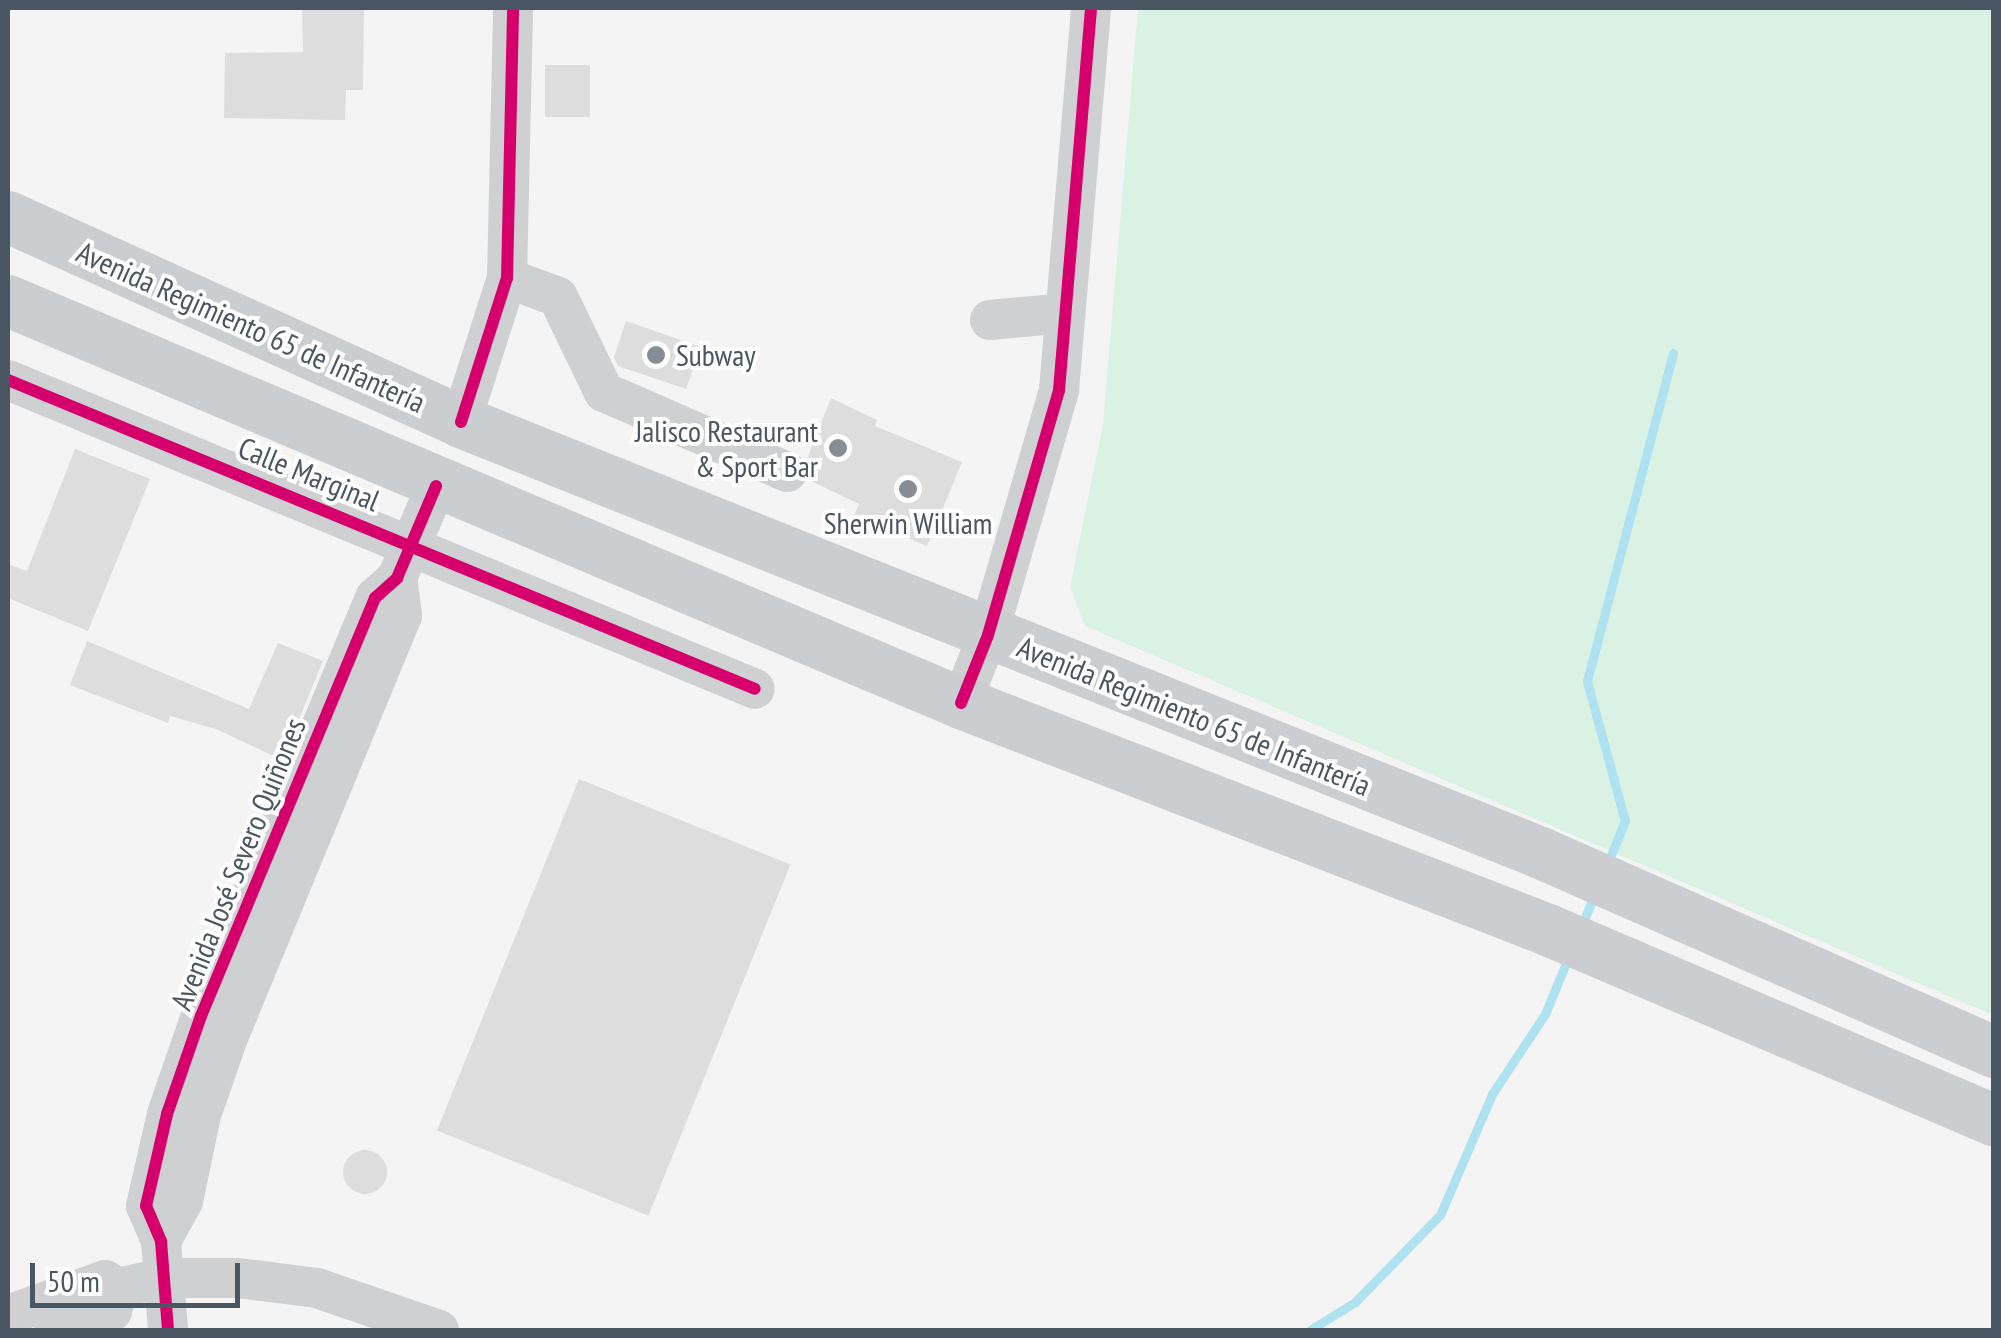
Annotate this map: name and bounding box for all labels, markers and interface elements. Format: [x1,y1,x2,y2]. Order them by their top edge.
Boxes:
street label: Avenida Regimiento 65 de Infantería [71,234,431,420]
place label: Subway [676,337,756,373]
marker: Subway [645,344,667,366]
place label: Jalisco Restaurant & Sport Bar [635,413,818,484]
street label: Calle Marginal [233,429,385,519]
marker: Jalisco Restaurant & Sport Bar [827,437,849,459]
marker: Sherwin William [897,478,919,500]
place label: Sherwin William [823,505,993,541]
street label: Avenida Regimiento 65 de Infantería [1012,629,1376,803]
street label: Avenida José Severo Quiñones [163,713,313,1015]
scale bar [35,1243,245,1305]
text: 50 m [47,1261,100,1300]

